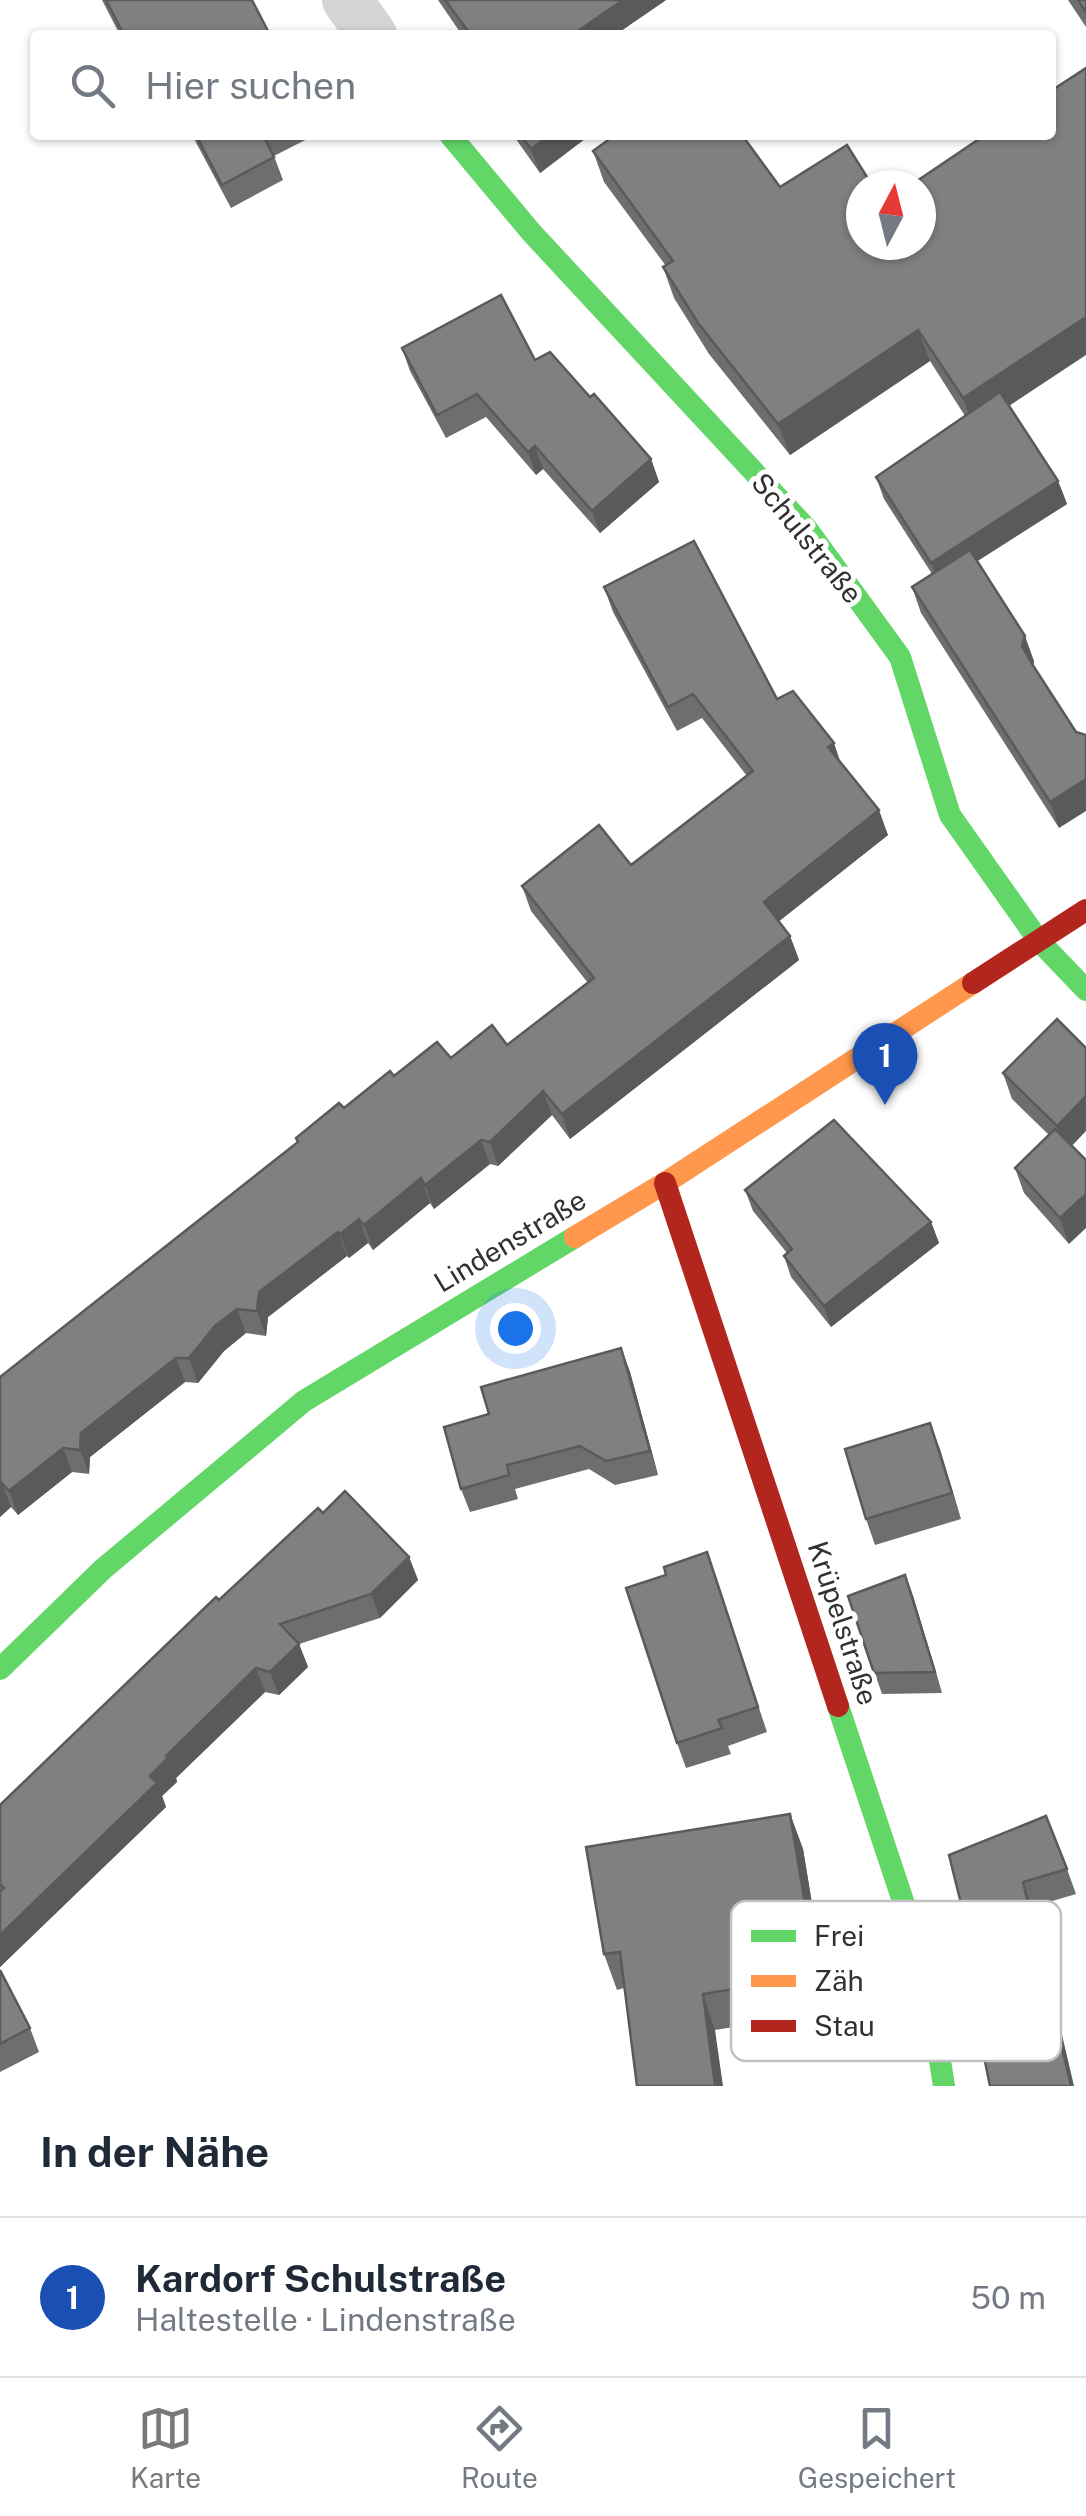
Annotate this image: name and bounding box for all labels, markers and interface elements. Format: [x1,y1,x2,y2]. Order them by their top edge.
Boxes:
search box [30,30,1056,140]
icon: search [65,58,120,113]
text: Hier suchen [145,63,356,108]
north arrow [846,170,936,260]
street label: Schulstraße [745,466,870,609]
pin: 1 [852,1022,918,1105]
street label: Lindenstraße [428,1182,592,1299]
your location [490,1303,541,1354]
street label: Krüpelstraße [801,1537,885,1709]
legend [731,1901,1061,2061]
text: Frei [814,1919,864,1952]
text: Zäh [814,1964,864,1997]
text: Stau [814,2009,875,2042]
text: In der Nähe [40,2127,269,2176]
text: Kardorf Schulstraße [135,2256,506,2301]
text: 1 [66,2279,79,2316]
text: 50 m [970,2279,1046,2316]
text: Haltestelle · Lindenstraße [135,2301,516,2338]
tab: Karte [130,2401,201,2494]
tab: Route [461,2401,538,2494]
tab: Gespeichert [798,2401,956,2494]

